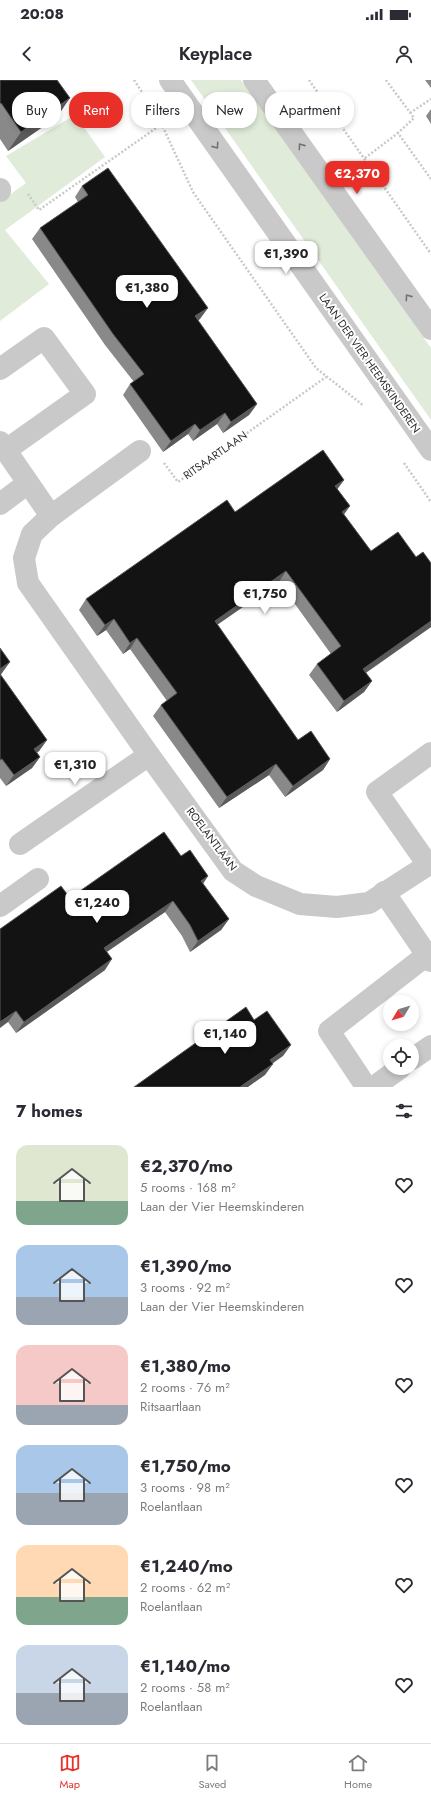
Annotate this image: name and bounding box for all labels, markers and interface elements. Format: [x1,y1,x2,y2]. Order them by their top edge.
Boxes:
text: 20:08 [20,3,64,25]
text: Keyplace [179,41,252,67]
icon: back [16,43,38,65]
icon: person [393,43,415,65]
chip: Buy [12,92,61,128]
chip: Rent [69,92,123,128]
chip: Filters [131,92,194,128]
chip: New [202,92,257,128]
chip: Apartment [265,92,354,128]
one-way arrow [211,142,219,149]
one-way arrow [299,143,306,150]
pin: €2,370 [324,161,390,195]
text: €2,370 [334,164,380,183]
pin: €1,390 [253,241,319,275]
text: €1,390 [264,244,308,263]
pin: €1,380 [114,275,180,309]
text: €1,380 [125,278,169,297]
street label: LAAN DER VIER HEEMSKINDEREN [316,290,424,436]
one-way arrow [406,295,413,302]
street label: RITSAARTLAAN [180,427,250,483]
pin: €1,750 [232,581,298,615]
text: €1,750 [243,584,287,603]
pin: €1,310 [42,752,108,786]
text: €1,310 [54,755,96,774]
street label: ROELANTLAAN [183,804,241,874]
pin: €1,240 [64,890,130,924]
text: €1,240 [74,893,120,912]
north arrow [383,995,419,1031]
map controls [383,995,419,1075]
pin: €1,140 [192,1021,258,1055]
text: €1,140 [203,1024,247,1043]
button: locate [383,1039,419,1075]
text: 7 homes [16,1099,83,1123]
icon: filters [393,1100,415,1122]
text: €2,370/mo [140,1154,233,1178]
icon: home [48,1161,96,1209]
icon: heart [393,1174,415,1196]
text: 5 rooms · 168 m² [140,1178,236,1197]
text: Laan der Vier Heemskinderen [140,1197,304,1216]
text: €1,390/mo [140,1254,232,1278]
icon: home [48,1261,96,1309]
icon: heart [393,1274,415,1296]
text: 3 rooms · 92 m² [140,1278,230,1297]
text: Laan der Vier Heemskinderen [140,1297,304,1316]
text: €1,380/mo [140,1354,231,1378]
icon: home [48,1361,96,1409]
icon: heart [393,1374,415,1396]
text: 2 rooms · 76 m² [140,1378,230,1397]
text: Ritsaartlaan [140,1397,201,1416]
text: €1,750/mo [140,1454,231,1478]
icon: home [48,1461,96,1509]
icon: heart [393,1474,415,1496]
text: 3 rooms · 98 m² [140,1478,230,1497]
text: Roelantlaan [140,1497,203,1516]
text: €1,240/mo [140,1554,233,1578]
icon: home [48,1561,96,1609]
icon: heart [393,1574,415,1596]
text: 2 rooms · 62 m² [140,1578,230,1597]
text: Roelantlaan [140,1597,203,1616]
text: €1,140/mo [140,1654,230,1678]
icon: home [48,1661,96,1709]
icon: heart [393,1674,415,1696]
text: 2 rooms · 58 m² [140,1678,230,1697]
text: Roelantlaan [140,1697,203,1716]
tab: Map [59,1752,81,1792]
tab: Saved [198,1752,226,1792]
tab: Home [344,1752,372,1792]

